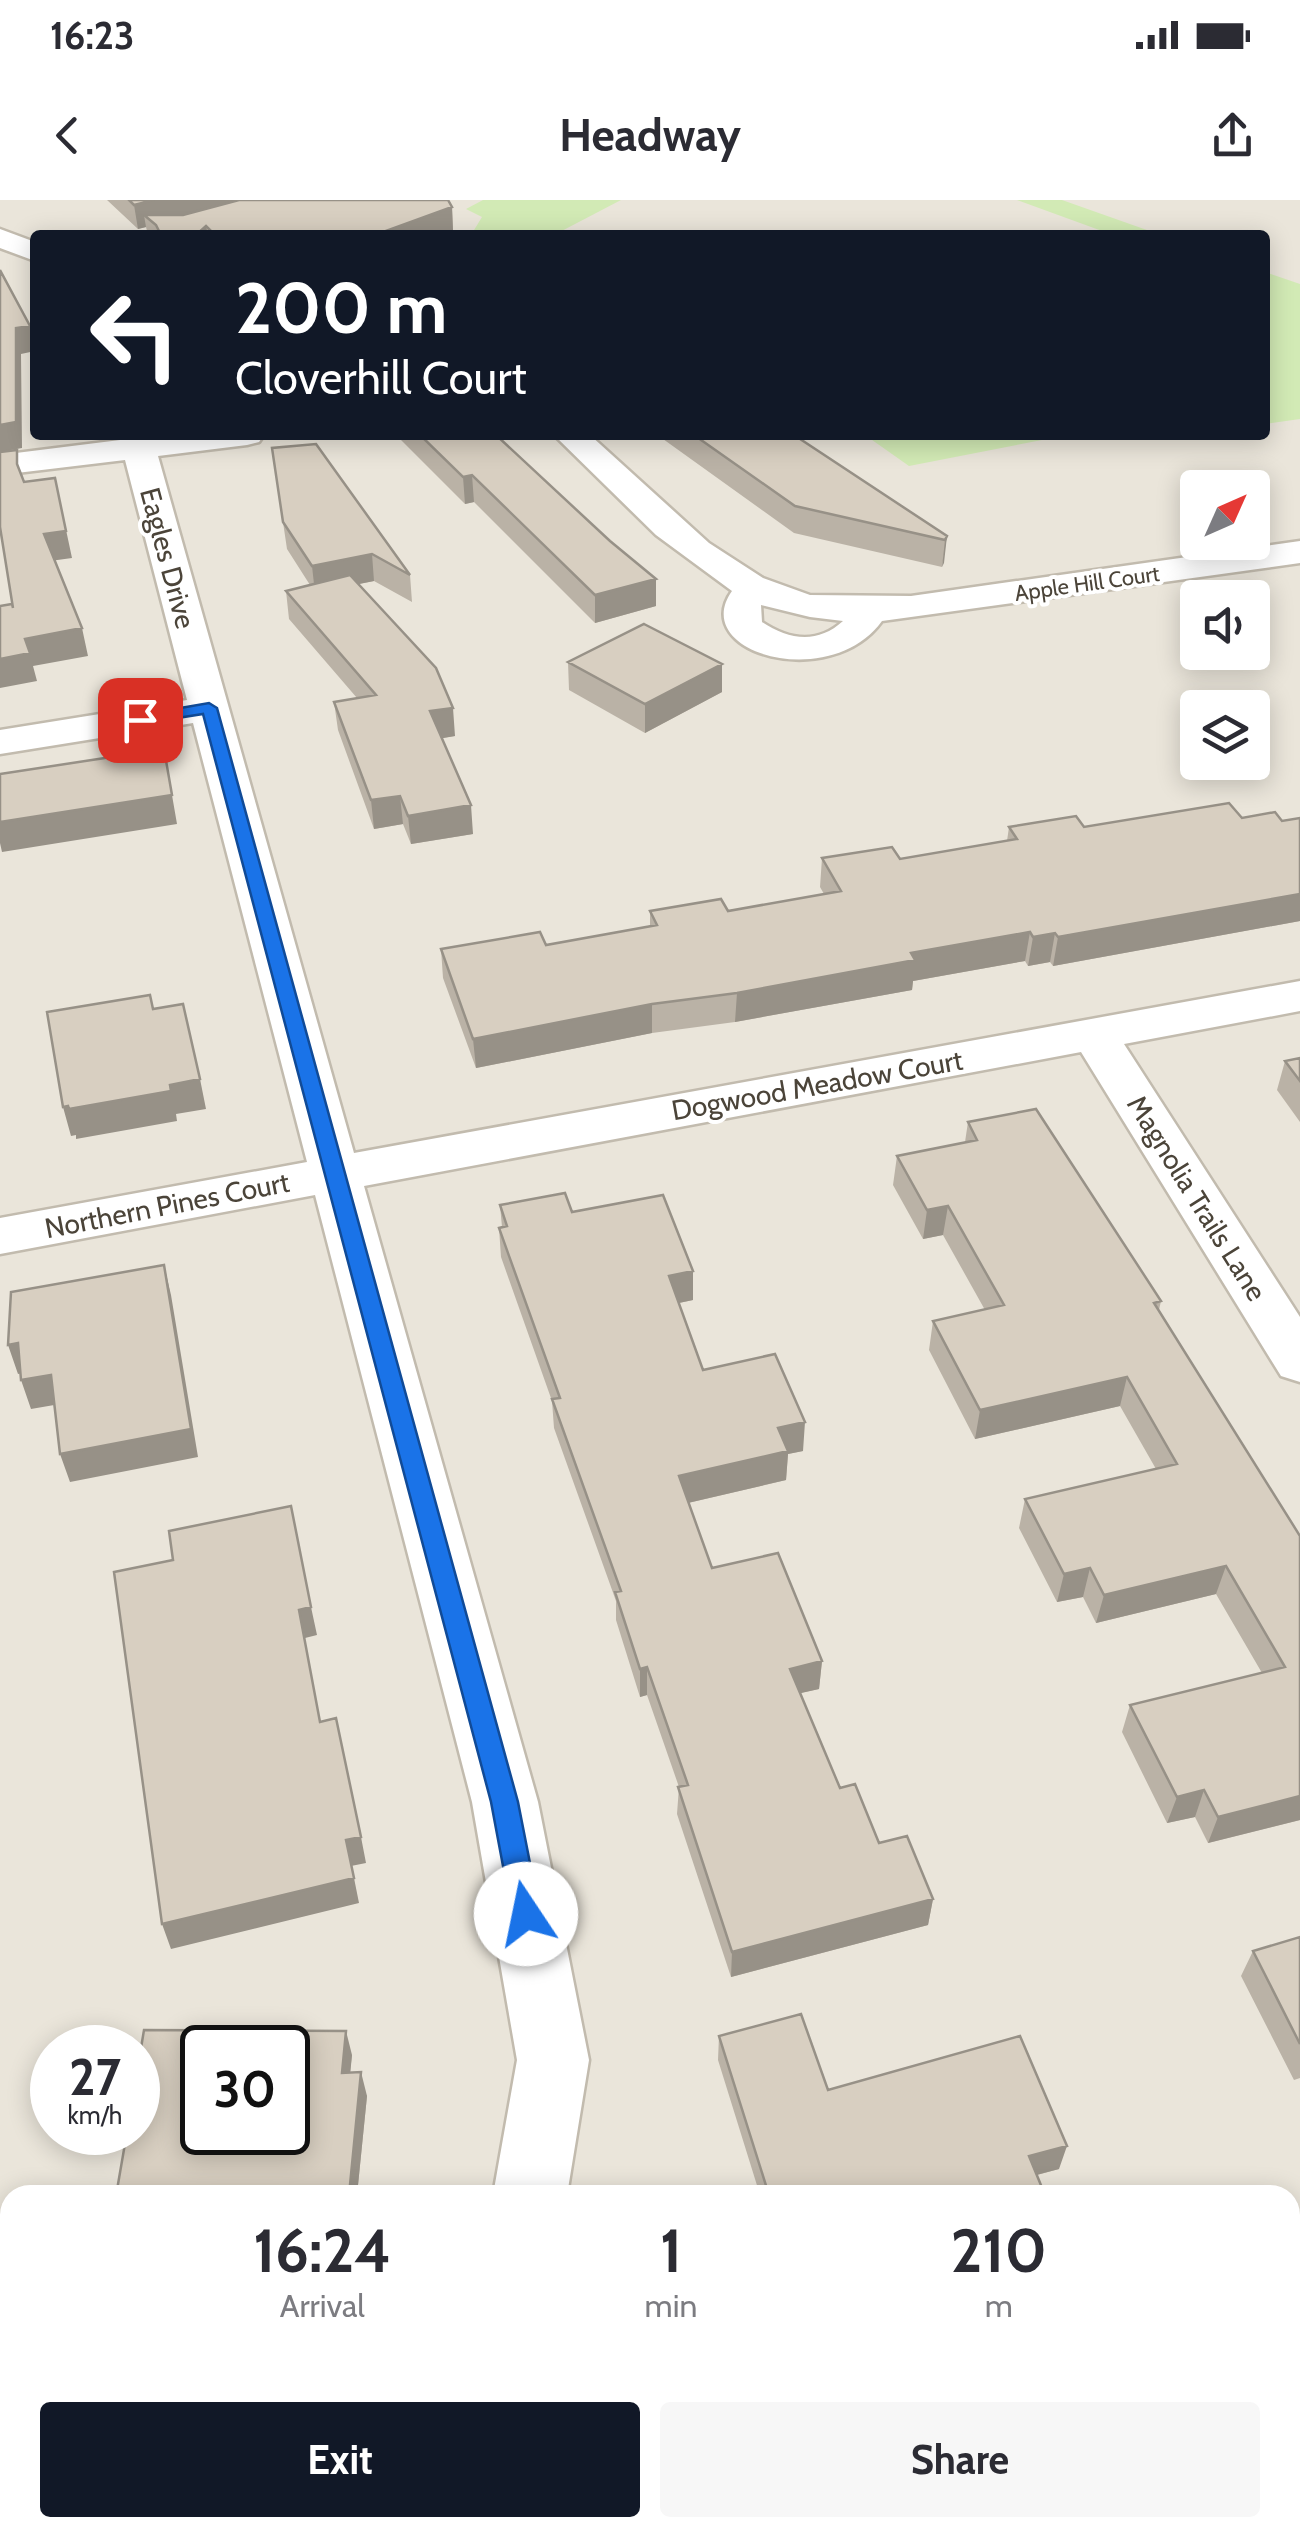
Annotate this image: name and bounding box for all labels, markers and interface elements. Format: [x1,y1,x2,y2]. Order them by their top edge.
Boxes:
text: 16:23 [50,12,134,59]
icon: back [40,108,95,163]
text: Headway [559,108,741,162]
icon: share [1205,108,1260,163]
text: 200 m [235,265,447,351]
icon: left [70,270,200,400]
text: Cloverhill Court [235,351,527,405]
north arrow [1180,470,1270,560]
map controls [1180,470,1270,780]
street label: Eagles Drive [133,484,203,632]
street label: Apple Hill Court [1013,560,1162,607]
button: sound [1180,580,1270,670]
pin [98,678,183,763]
button: layers [1180,690,1270,780]
icon: arrive [113,693,168,748]
street label: Dogwood Meadow Court [669,1043,965,1127]
street label: Magnolia Trails Lane [1120,1089,1274,1307]
street label: Northern Pines Court [42,1165,292,1245]
position arrow [474,1862,578,1966]
speed limit sign: 30 [180,2025,310,2155]
text: 27 [69,2047,121,2108]
text: km/h [68,2100,122,2130]
text: 16:24 [253,2214,391,2287]
text: 1 [660,2214,682,2287]
text: 210 [951,2214,1047,2287]
text: Arrival [280,2286,365,2325]
text: min [645,2286,697,2325]
text: m [985,2286,1013,2325]
button: Exit [40,2402,640,2517]
button: Share [660,2402,1260,2517]

